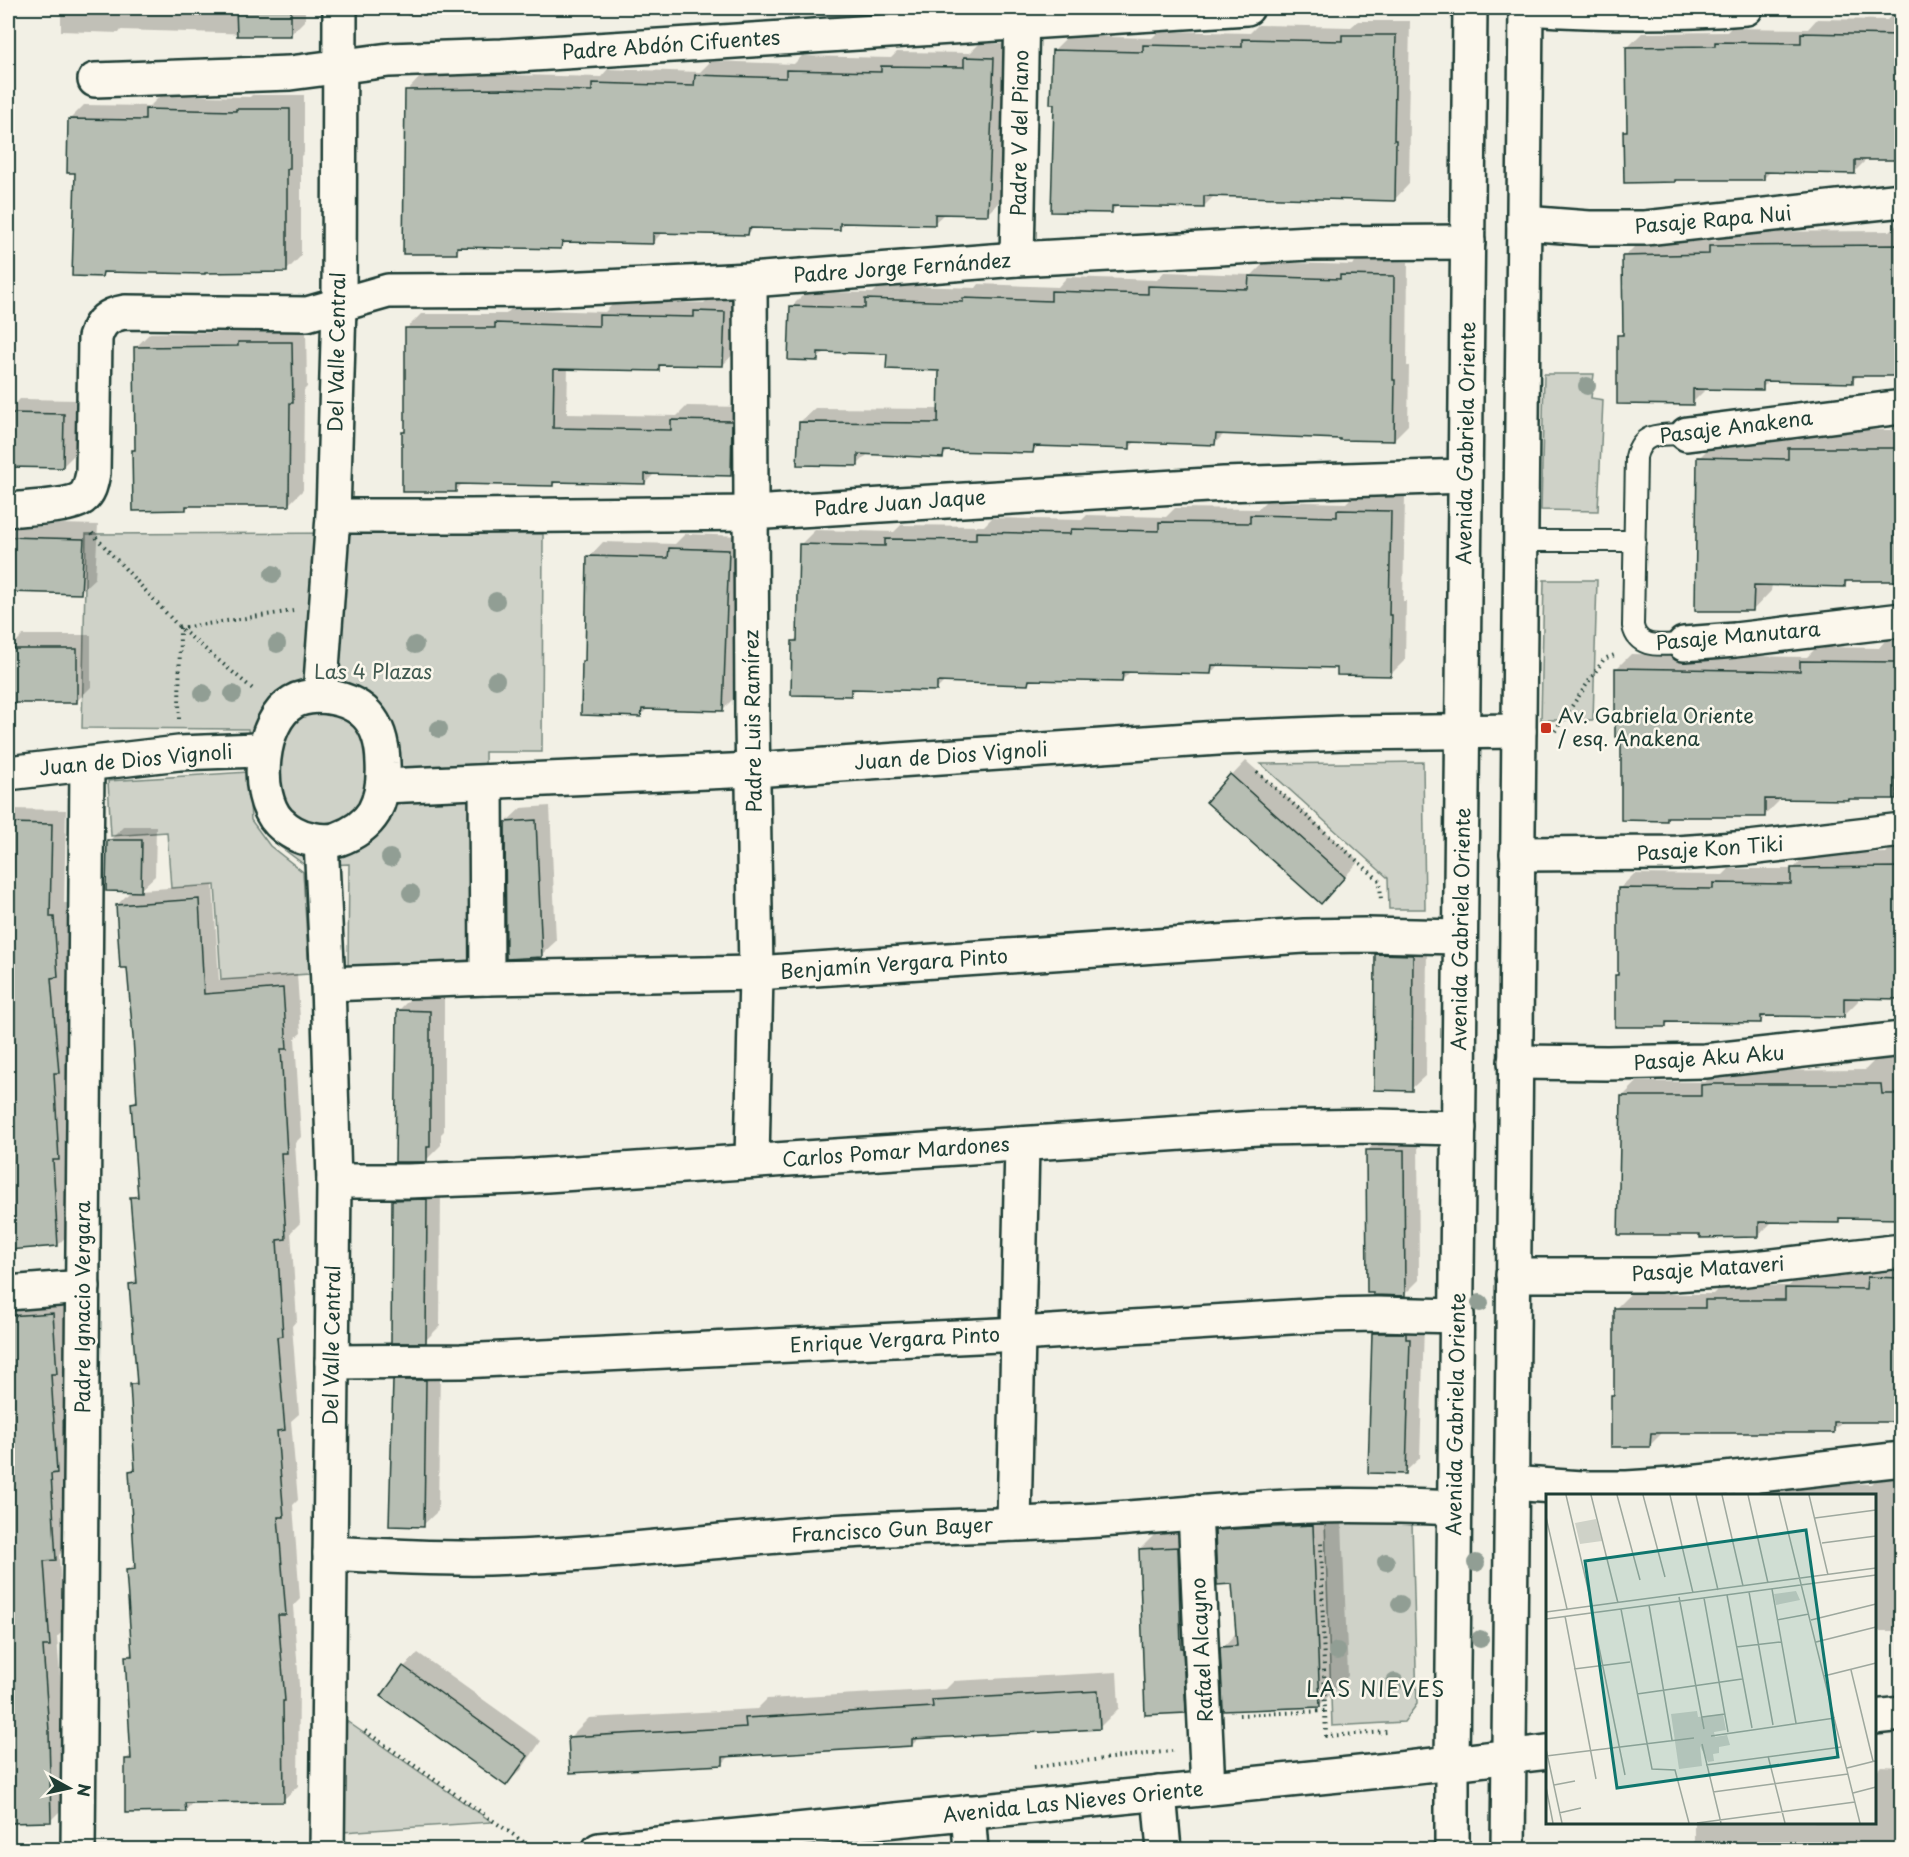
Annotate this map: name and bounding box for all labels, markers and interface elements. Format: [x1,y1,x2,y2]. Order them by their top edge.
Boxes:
street label: Padre Abdón Cifuentes [561,21,781,67]
street label: Padre V del Piano [1003,50,1035,216]
street label: Pasaje Rapa Nui [1633,197,1792,241]
street label: Padre Jorge Fernández [792,244,1012,290]
street label: Del Valle Central [320,272,352,432]
street label: Avenida Gabriela Oriente [1448,321,1482,565]
street label: Pasaje Anakena [1658,402,1815,450]
street label: Padre Juan Jaque [813,481,987,523]
street label: Pasaje Manutara [1654,613,1822,657]
street label: Padre Luis Ramírez [735,629,769,813]
park label: Las 4 Plazas [314,656,432,686]
place label: Av. Gabriela Oriente / esq. Anakena [1558,700,1754,753]
marker: Av. Gabriela Oriente / esq. Anakena [1539,721,1553,735]
street label: Juan de Dios Vignoli [853,733,1049,777]
street label: Juan de Dios Vignoli [38,736,234,782]
street label: Avenida Gabriela Oriente [1443,807,1477,1051]
street label: Pasaje Kon Tiki [1635,828,1784,868]
street label: Benjamín Vergara Pinto [779,940,1009,986]
street label: Pasaje Aku Aku [1632,1037,1785,1077]
street label: Carlos Pomar Mardones [781,1128,1011,1174]
street label: Padre Ignacio Vergara [67,1200,97,1413]
street label: Pasaje Mataveri [1630,1248,1785,1288]
street label: Del Valle Central [315,1265,347,1425]
street label: Avenida Gabriela Oriente [1438,1292,1472,1536]
street label: Enrique Vergara Pinto [789,1319,1001,1359]
inset map [1546,1494,1876,1824]
street label: Francisco Gun Bayer [790,1509,994,1549]
street label: Rafael Alcayno [1182,1577,1220,1723]
district label: LAS NIEVES [1306,1672,1446,1704]
north arrow [39,1758,99,1818]
street label: Avenida Las Nieves Oriente [941,1772,1205,1830]
text: N [72,1782,98,1798]

